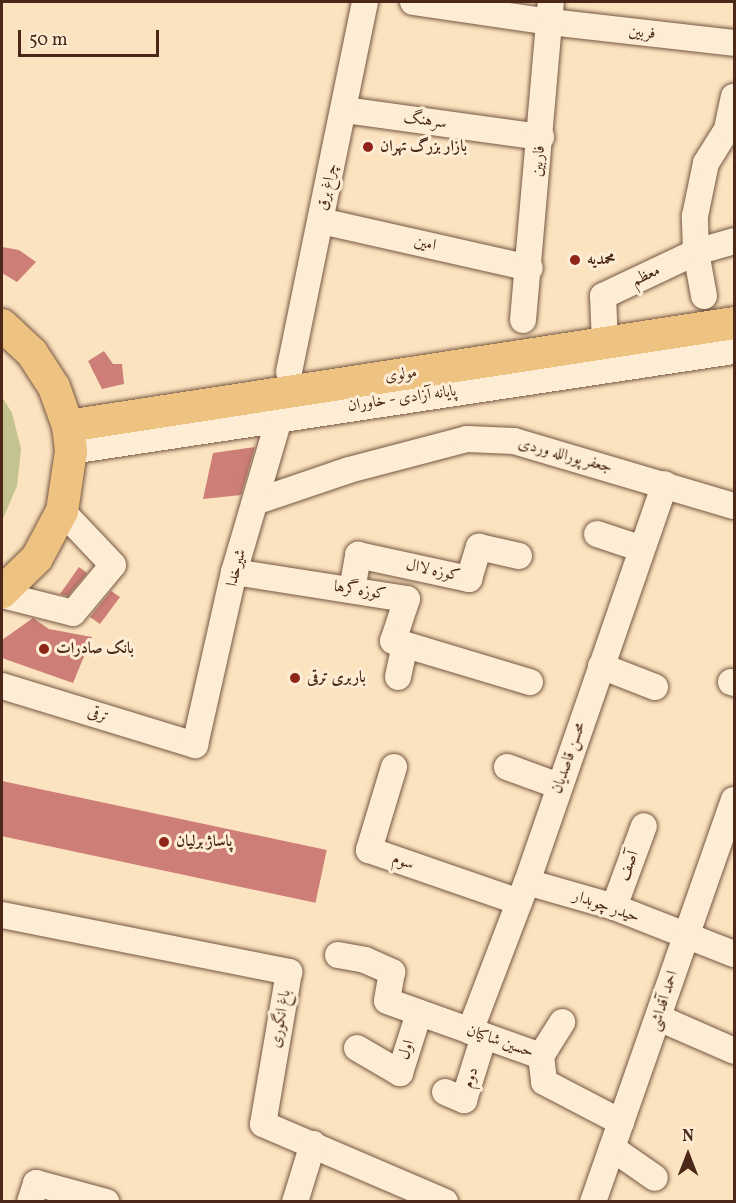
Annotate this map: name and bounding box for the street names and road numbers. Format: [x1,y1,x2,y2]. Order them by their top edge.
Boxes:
street label: فربین [628,22,656,44]
street label: سرهنگ [402,108,448,134]
street label: فاربین [528,145,550,177]
street label: چراغ برق [314,162,342,212]
street label: امین [412,232,438,256]
street label: معظم [629,261,663,291]
street label: مولوی [384,363,418,387]
street label: پایانه آزادی - خاوران [346,382,458,416]
street label: جعفر پورالله وردی [516,434,614,478]
street label: شیرخدا [223,547,251,589]
street label: کوزه لاال [404,556,462,586]
street label: کوزه‌گرها [332,577,388,605]
street label: ترقی [85,703,111,727]
street label: محسن قاصدیان [548,720,590,796]
street label: آصف [615,848,643,884]
street label: سوم [390,849,416,875]
street label: حیدر چوبدار [570,887,642,927]
street label: احمد آقداشی [645,968,683,1034]
street label: باغ انگوری [266,988,296,1050]
street label: حسین شاکیان [464,1022,536,1062]
street label: اول [395,1038,419,1062]
street label: دوم [459,1065,483,1091]

